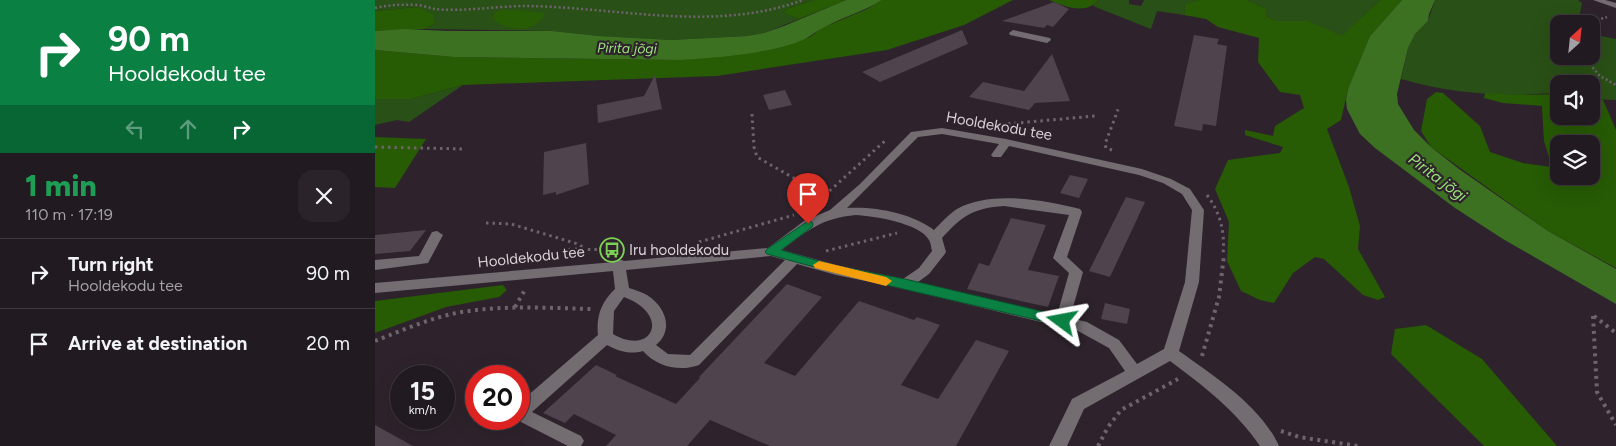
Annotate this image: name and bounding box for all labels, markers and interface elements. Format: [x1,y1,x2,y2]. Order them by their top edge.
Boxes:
north arrow [1550,15,1600,65]
map controls [1550,15,1600,185]
text: 90 m [108,18,190,60]
icon: right [25,20,90,85]
water label: Pirita jõgi [597,39,658,58]
text: Hooldekodu tee [108,60,266,87]
button: sound [1550,75,1600,125]
street label: Hooldekodu tee [944,108,1054,144]
icon: left [121,115,149,143]
icon: ahead [174,115,202,143]
icon: right [227,115,255,143]
button: layers [1550,135,1600,185]
water label: Pirita jõgi [1405,149,1471,206]
text: 1 min [25,167,97,204]
button: close [298,170,350,222]
pin [787,173,829,224]
icon: arrive [794,180,822,208]
text: 110 m · 17:19 [25,205,113,224]
bus stop icon: Iru hooldekodu [599,237,625,263]
place label: Iru hooldekodu [629,241,729,259]
street label: Hooldekodu tee [477,242,585,272]
text: Turn right [68,253,154,276]
icon: right [25,260,53,288]
text: 90 m [306,262,350,285]
text: Hooldekodu tee [68,276,183,295]
position arrow [1035,294,1087,346]
icon: arrive [25,330,53,358]
text: Arrive at destination [68,332,247,355]
text: 20 m [306,332,350,355]
speed limit sign: 20 [465,365,530,430]
text: 15 [410,376,435,406]
text: km/h [409,403,436,417]

